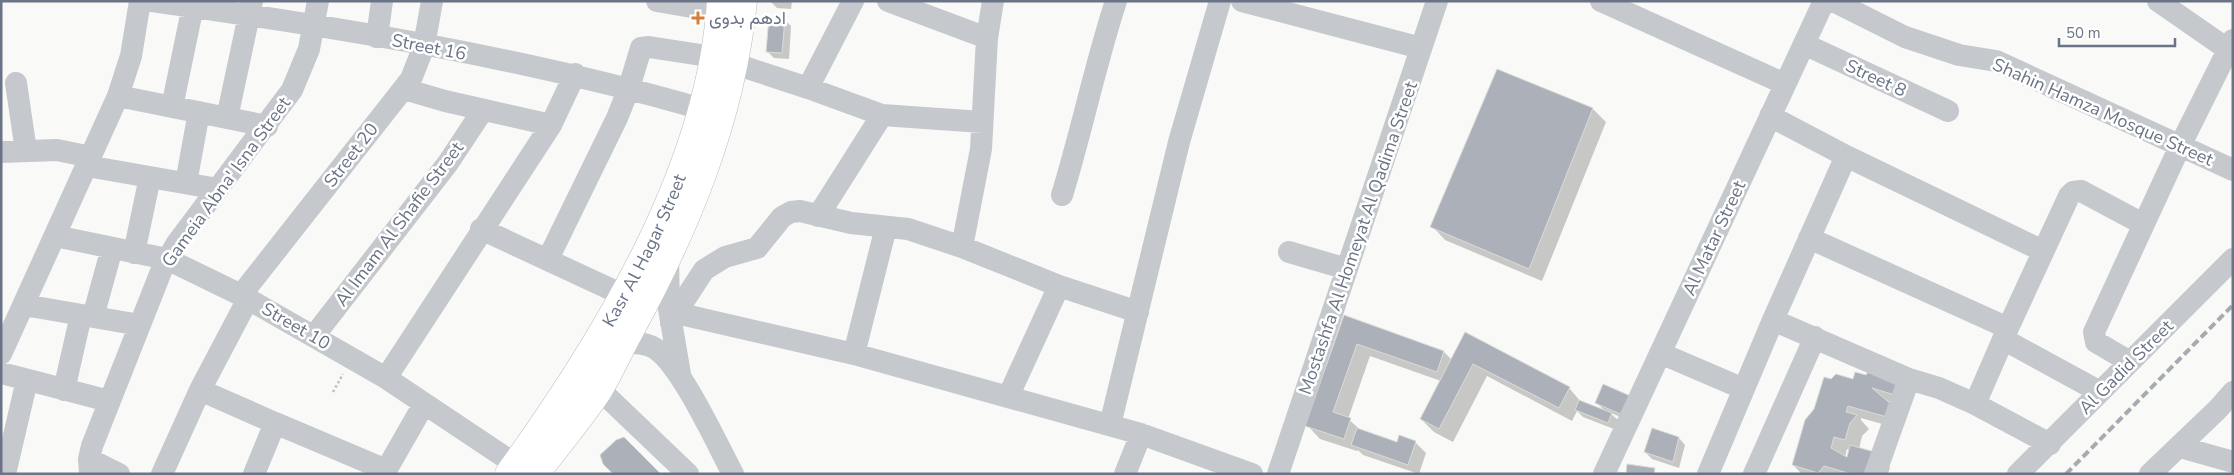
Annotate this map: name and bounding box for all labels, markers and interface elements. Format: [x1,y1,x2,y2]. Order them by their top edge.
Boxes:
place label: ادهم بدوى [709,6,786,30]
marker: ادهم بدوى [691,11,705,25]
scale bar [2059,15,2175,47]
text: 50 m [2066,23,2101,43]
street label: Street 16 [390,28,468,66]
street label: Shahin Hamza Mosque Street [1989,52,2218,172]
street label: Street 8 [1842,53,1910,103]
street label: Mostashfa Al Homeyat Al Qadima Street [1293,78,1423,398]
street label: Gameia Abna' Isna Street [156,92,296,272]
street label: Street 20 [318,118,384,192]
street label: Al Imam Al Shafie Street [329,136,469,311]
street label: Kasr Al Hagar Street [597,170,692,331]
street label: Al Matar Street [1677,176,1751,299]
street label: Street 10 [257,297,335,355]
street label: Al Gadid Street [2073,314,2179,420]

